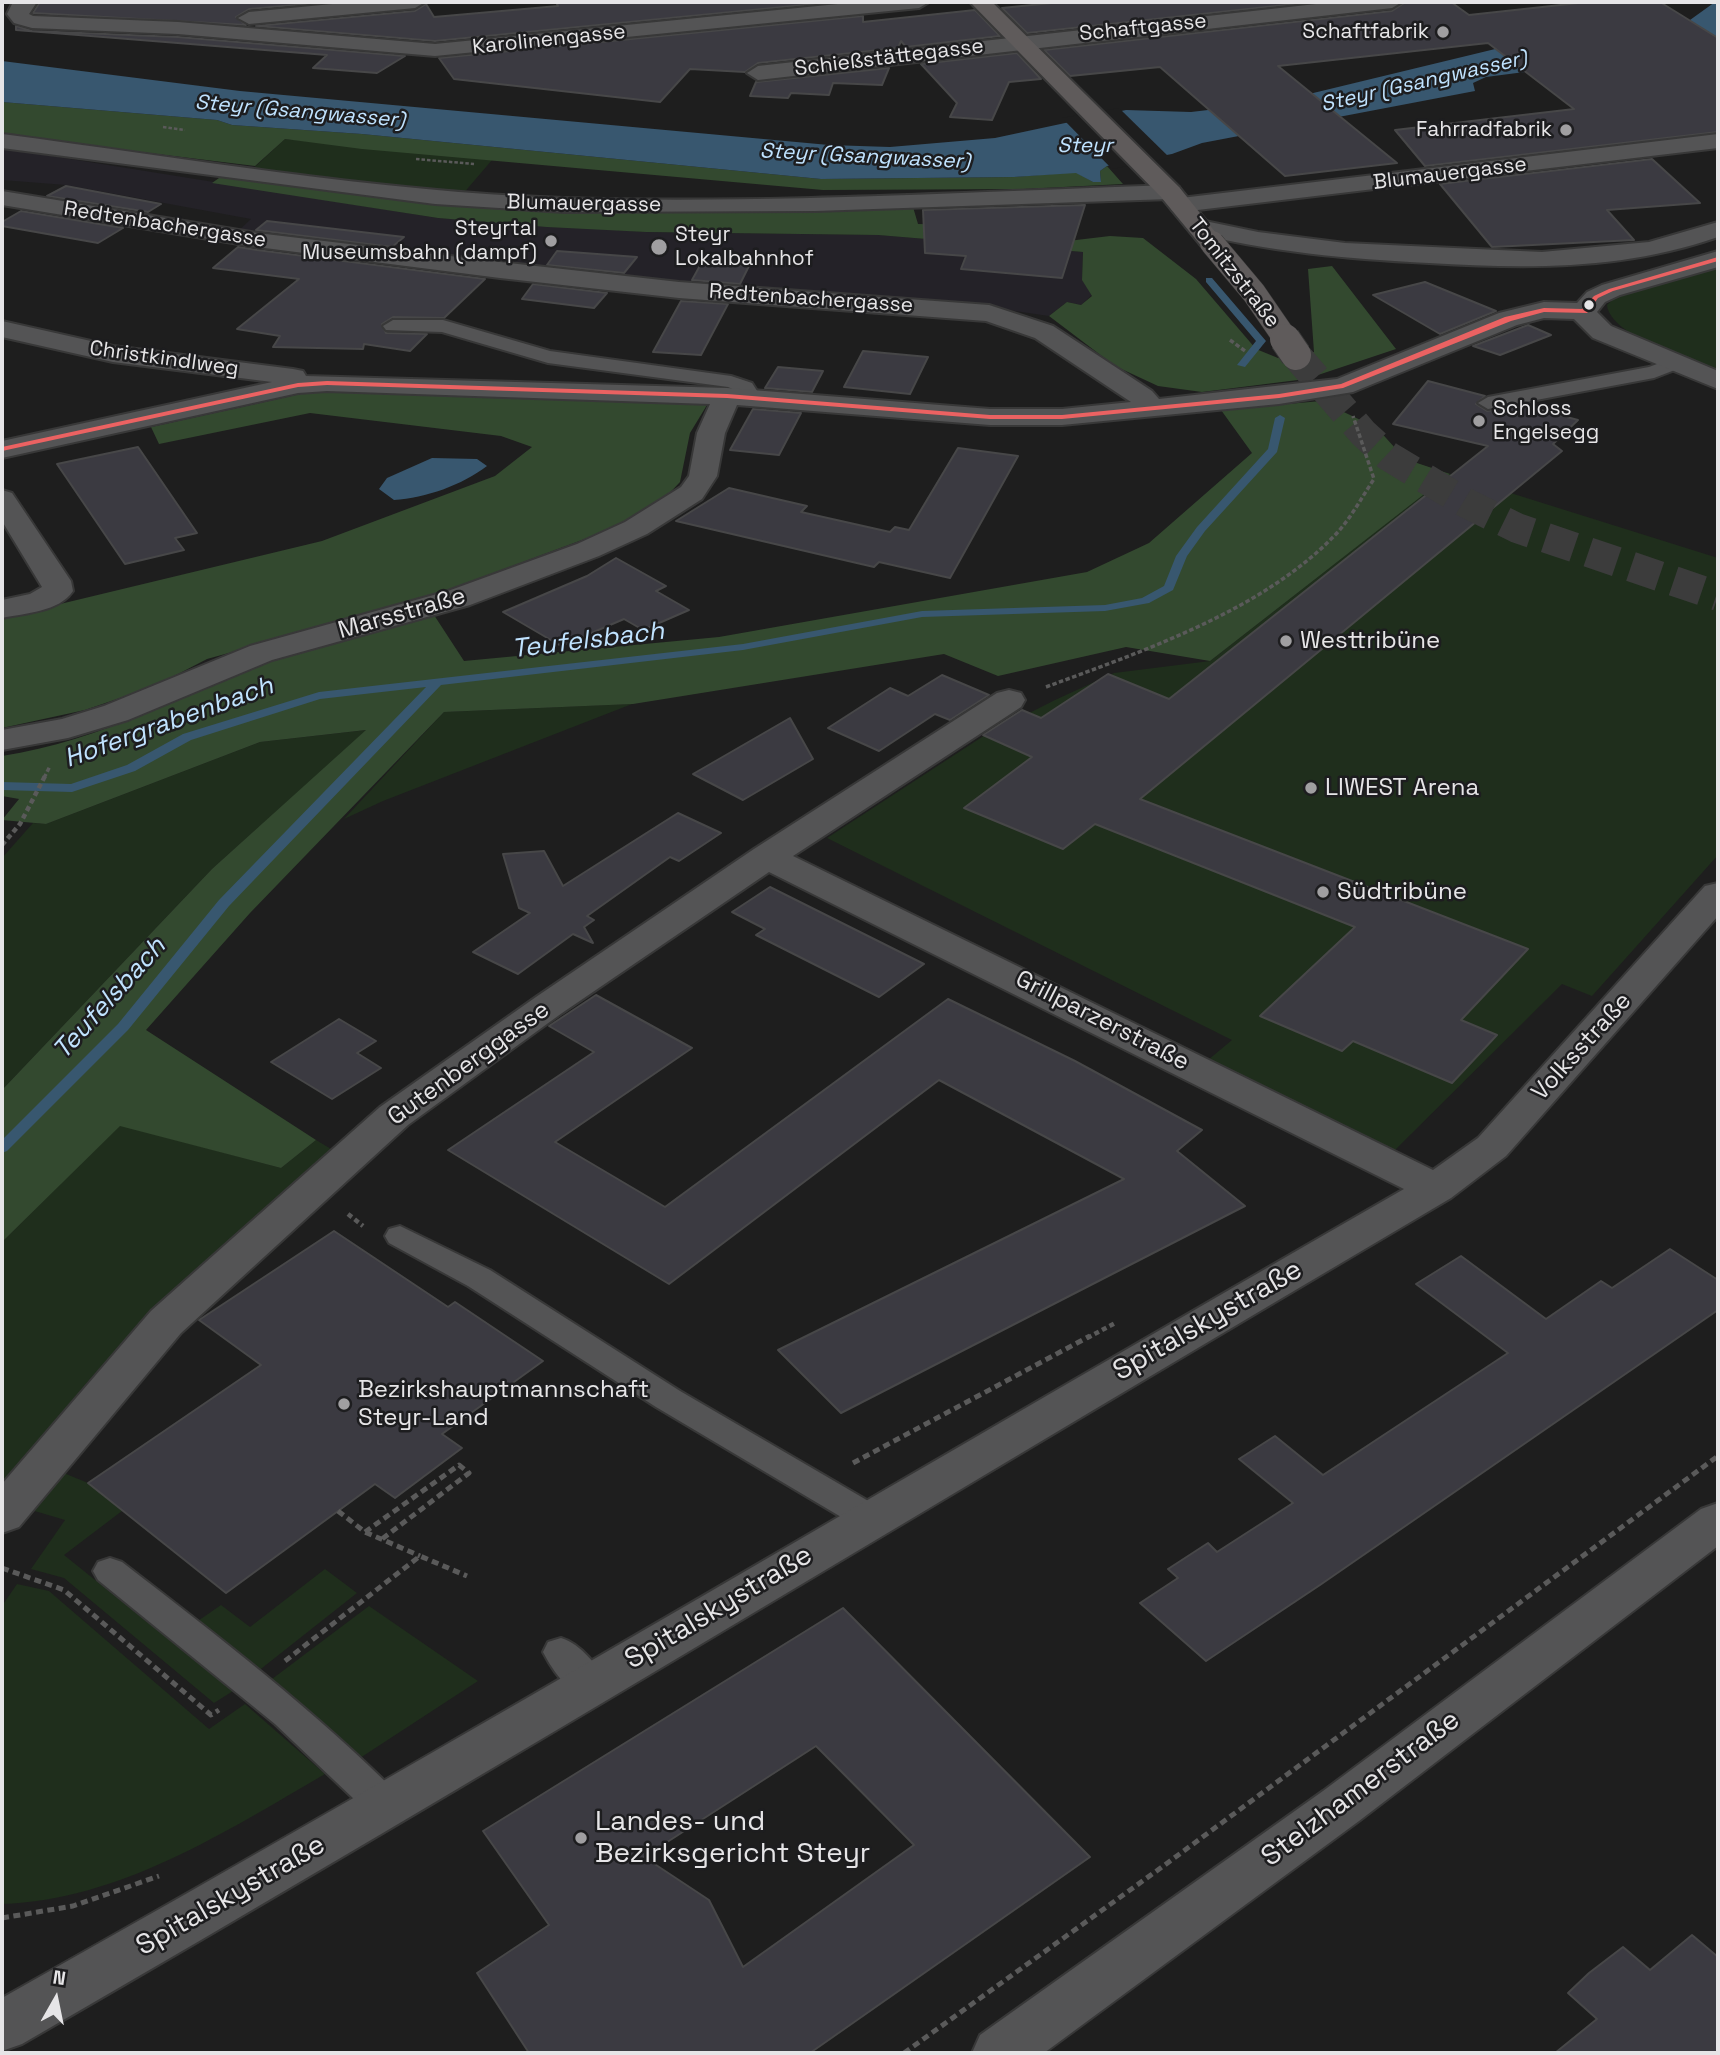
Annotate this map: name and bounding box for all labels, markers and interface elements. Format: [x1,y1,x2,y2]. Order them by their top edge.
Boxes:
street label: Schaftgasse [1078,9,1208,47]
street label: Karolinengasse [471,19,627,61]
place label: Schaftfabrik [1302,19,1429,45]
marker: Schaftfabrik [1435,24,1451,40]
street label: Schießstättegasse [793,34,985,82]
water label: Steyr (Gsangwasser) [1318,46,1530,118]
water label: Steyr (Gsangwasser) [194,90,406,134]
place label: Fahrradfabrik [1416,117,1552,143]
marker: Fahrradfabrik [1558,122,1574,138]
water label: Steyr [1057,133,1113,159]
water label: Steyr (Gsangwasser) [759,139,971,175]
street label: Blumauergasse [1372,152,1528,196]
street label: Blumauergasse [506,190,662,218]
street label: Redtenbachergasse [62,197,268,253]
street label: Tomitzstraße [1183,213,1285,333]
place label: Steyrtal Museumsbahn (dampf) [302,216,537,266]
place label: Steyr Lokalbahnhof [675,222,814,272]
marker: Steyrtal Museumsbahn (dampf) [543,233,559,249]
marker: Steyr Lokalbahnhof [649,237,669,257]
street label: Redtenbachergasse [708,279,914,319]
unlabelled marker [1582,298,1596,312]
street label: Christkindlweg [88,336,240,382]
place label: Schloss Engelsegg [1493,396,1599,446]
marker: Schloss Engelsegg [1471,413,1487,429]
street label: Marsstraße [335,582,469,646]
water label: Teufelsbach [510,616,666,666]
place label: Westtribüne [1300,627,1440,655]
marker: Westtribüne [1278,633,1294,649]
water label: Hofergrabenbach [60,671,278,775]
place label: LIWEST Arena [1325,774,1479,802]
marker: LIWEST Arena [1303,780,1319,796]
place label: Südtribüne [1337,878,1467,906]
marker: Südtribüne [1315,884,1331,900]
water label: Teufelsbach [47,932,173,1066]
street label: Grillparzerstraße [1010,965,1194,1077]
street label: Volksstraße [1526,987,1638,1107]
street label: Gutenberggasse [383,996,555,1132]
street label: Spitalskystraße [1108,1253,1308,1389]
place label: Bezirkshauptmannschaft Steyr-Land [358,1376,649,1432]
marker: Bezirkshauptmannschaft Steyr-Land [336,1396,352,1412]
street label: Spitalskystraße [619,1539,819,1677]
street label: Stelzhamerstraße [1255,1704,1467,1874]
place label: Landes- und Bezirksgericht Steyr [595,1805,870,1871]
street label: Spitalskystraße [131,1828,331,1964]
marker: Landes- und Bezirksgericht Steyr [573,1830,589,1846]
north arrow [21,1964,91,2034]
text: N [51,1964,68,1991]

